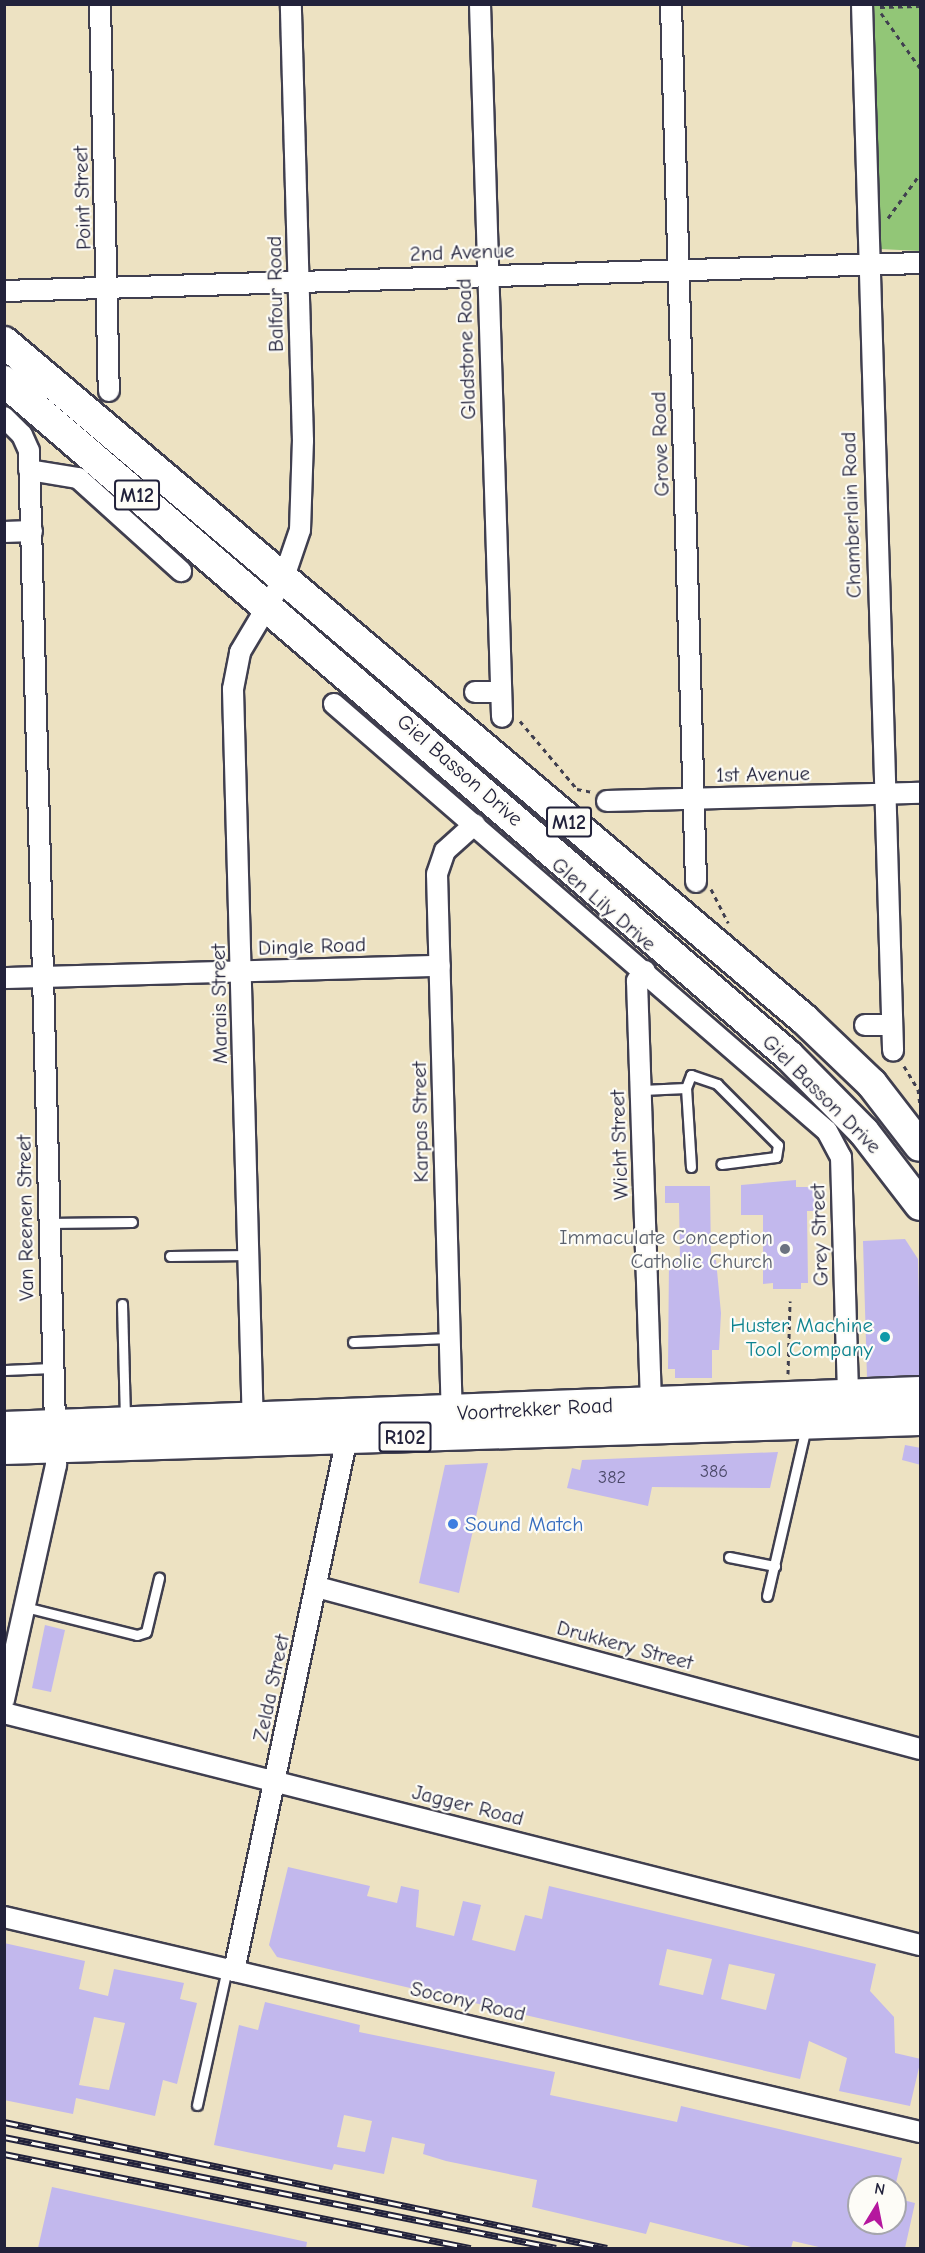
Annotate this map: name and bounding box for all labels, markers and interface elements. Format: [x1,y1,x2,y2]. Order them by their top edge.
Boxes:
street label: Point Street [68,146,96,250]
street label: Balfour Road [261,236,289,352]
street label: 2nd Avenue [409,238,515,266]
street label: Gladstone Road [451,278,481,420]
street label: Grove Road [646,391,674,497]
street label: Chamberlain Road [836,431,866,599]
road number: M12 [113,478,161,512]
street label: Giel Basson Drive [392,709,528,831]
street label: 1st Avenue [716,761,810,787]
road number: M12 [545,805,593,839]
street label: Glen Lily Drive [547,852,661,956]
street label: Dingle Road [257,932,367,960]
street label: Marais Street [205,944,233,1064]
street label: Giel Basson Drive [757,1029,887,1159]
street label: Karpas Street [406,1061,434,1183]
street label: Wicht Street [604,1090,634,1200]
street label: Van Reenen Street [11,1135,39,1301]
street label: Grey Street [805,1183,833,1287]
place label: Immaculate Conception Catholic Church [559,1224,773,1274]
marker: Immaculate Conception Catholic Church [778,1242,792,1256]
place label: Huster Machine Tool Company [730,1312,873,1362]
marker: Huster Machine Tool Company [878,1330,892,1344]
street label: Voortrekker Road [456,1392,614,1426]
road number: R102 [378,1420,432,1454]
house number: 386 [700,1461,728,1483]
house number: 382 [598,1467,626,1489]
place label: Sound Match [465,1511,583,1537]
marker: Sound Match [446,1517,460,1531]
street label: Drukkery Street [554,1615,696,1675]
street label: Zelda Street [247,1632,295,1744]
street label: Jagger Road [410,1779,526,1831]
street label: Socony Road [408,1976,528,2026]
north arrow [847,2175,907,2235]
text: N [873,2179,886,2199]

